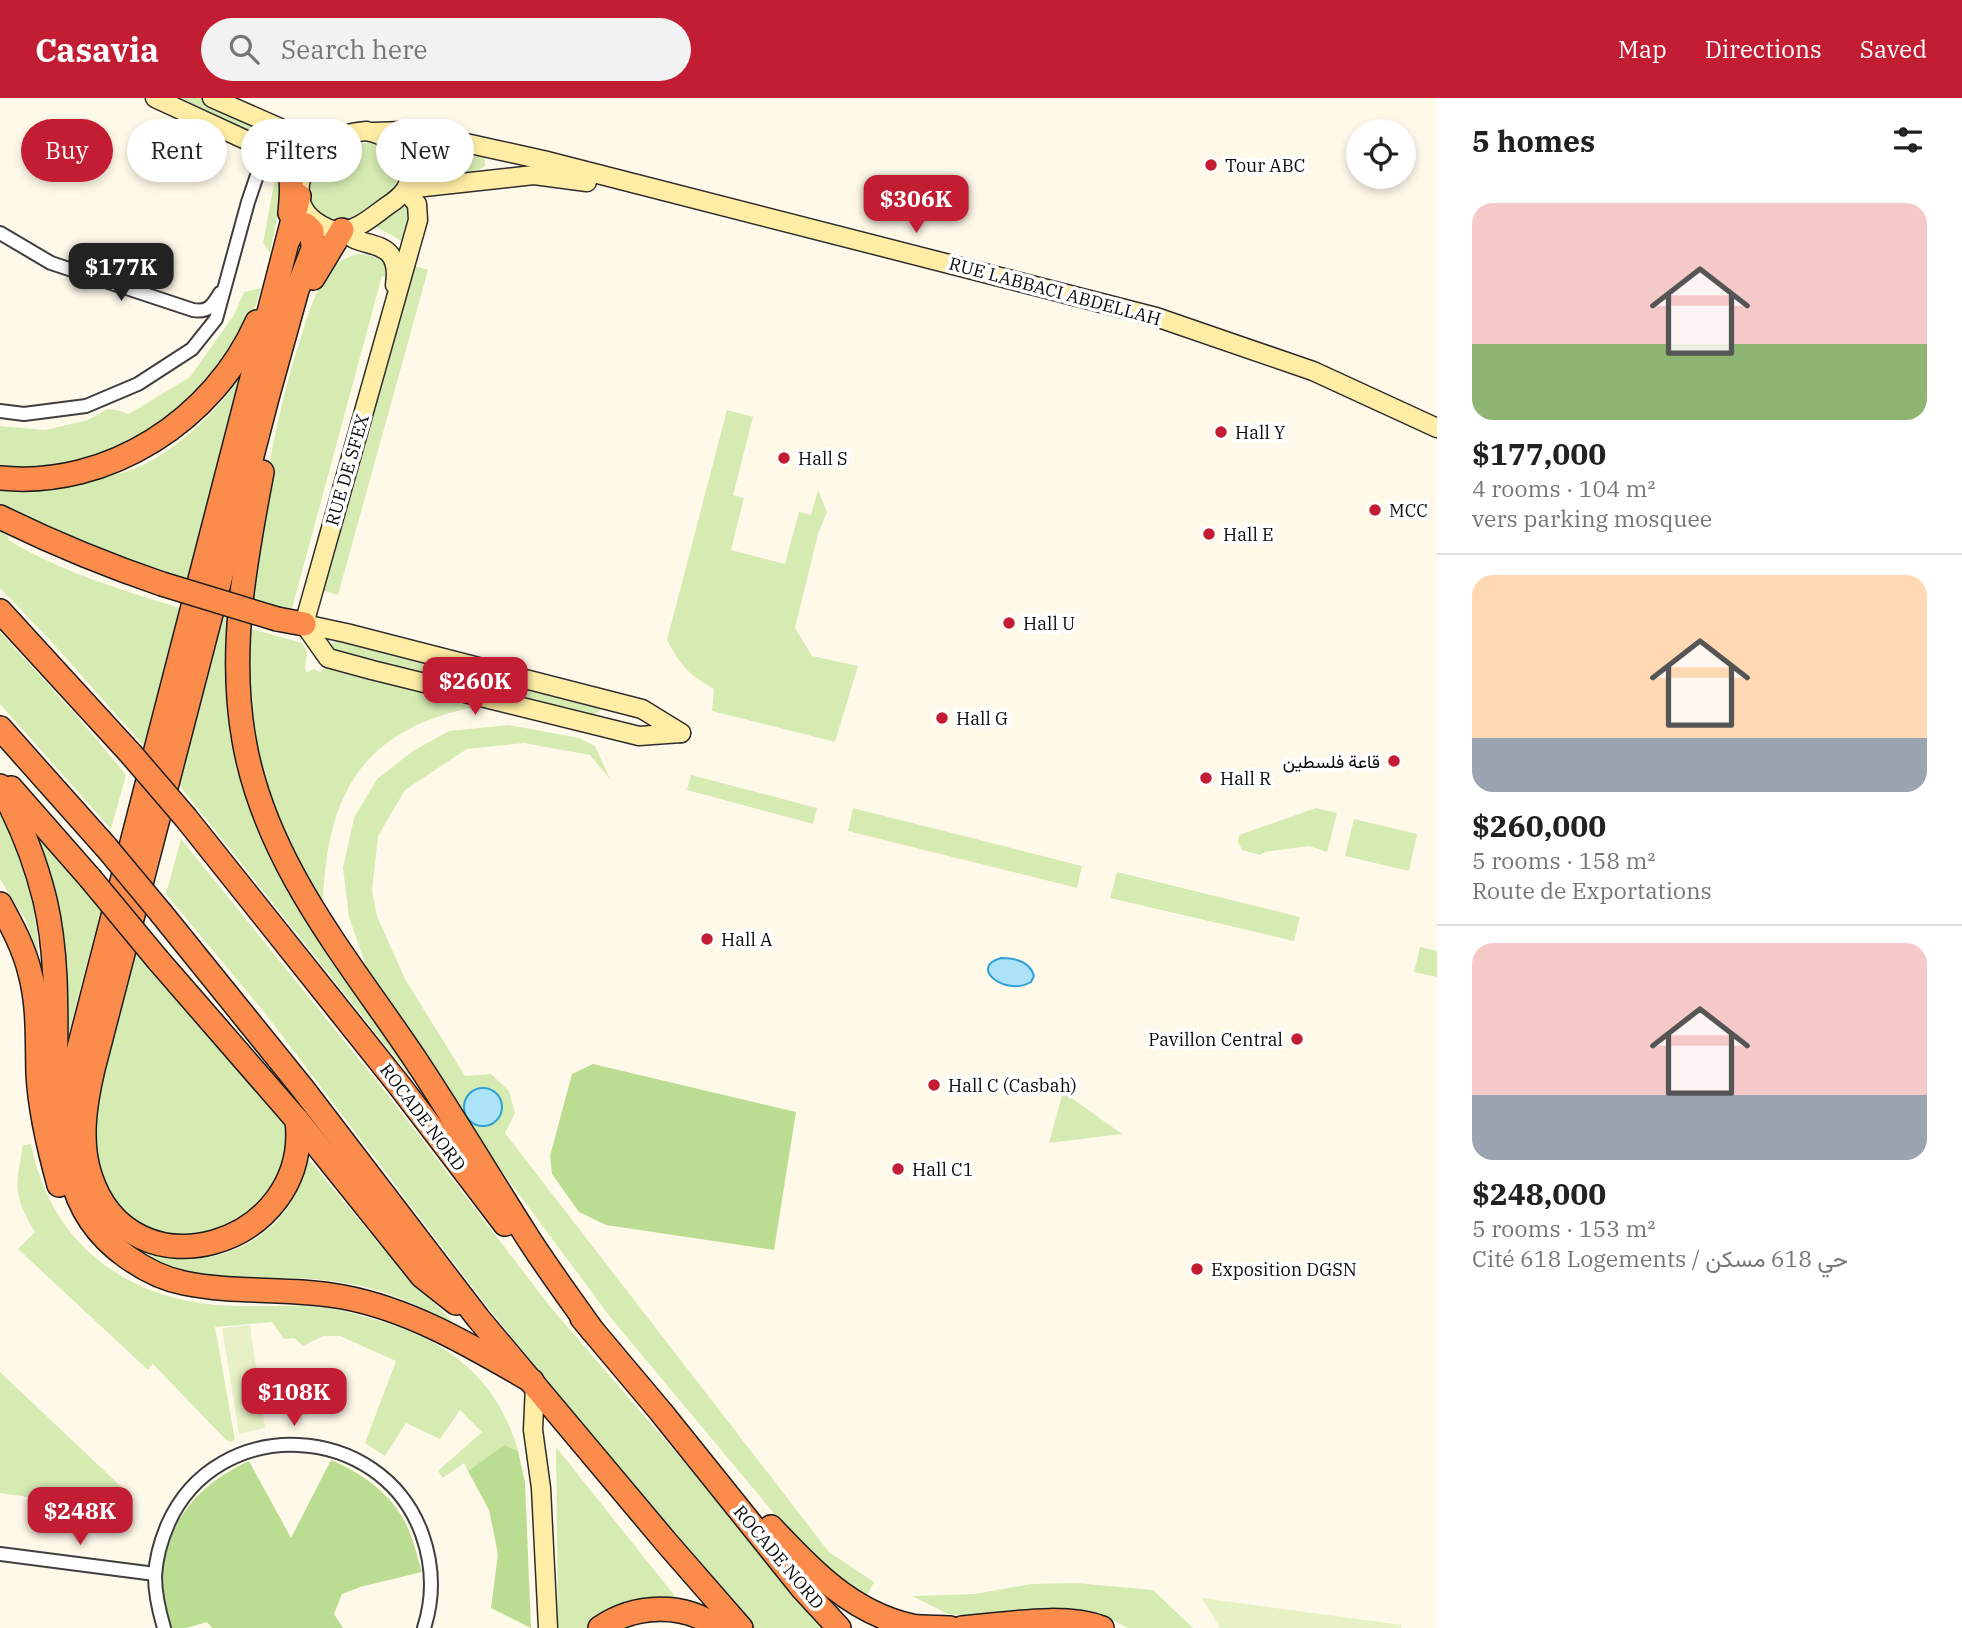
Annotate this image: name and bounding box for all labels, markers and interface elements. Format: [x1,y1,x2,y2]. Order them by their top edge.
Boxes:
search box [201,18,691,81]
text: Casavia [35,28,159,71]
icon: search [225,30,263,68]
text: Search here [281,32,427,66]
text: Map [1618,33,1667,65]
text: Directions [1705,33,1822,65]
text: Saved [1860,33,1927,65]
chip: Buy [21,119,113,182]
chip: Rent [127,119,227,182]
chip: Filters [241,119,362,182]
chip: New [376,119,474,182]
map controls [1346,119,1416,189]
button: locate [1346,119,1416,189]
text: 5 homes [1472,121,1595,160]
icon: filters [1889,121,1927,159]
place label: Tour ABC [1225,154,1305,177]
marker: Tour ABC [1203,157,1219,173]
pin: $306K [867,176,965,235]
text: $306K [880,183,952,213]
pin: $177K [72,244,170,303]
icon: home [1637,248,1763,374]
text: $177K [85,251,157,281]
street label: RUE LABBACI ABDELLAH [946,252,1164,330]
street label: RUE DE SFEX [320,412,374,528]
place label: Hall Y [1235,421,1286,444]
marker: Hall Y [1213,424,1229,440]
text: $177,000 [1472,434,1606,473]
place label: Hall S [798,447,848,470]
marker: Hall S [776,450,792,466]
text: 4 rooms · 104 m² [1472,473,1655,503]
place label: MCC [1389,499,1428,522]
marker: MCC [1367,502,1383,518]
text: vers parking mosquee [1472,503,1712,533]
place label: Hall E [1223,523,1274,546]
marker: Hall E [1201,526,1217,542]
place label: Hall U [1023,612,1075,635]
marker: Hall U [1001,615,1017,631]
icon: home [1637,620,1763,746]
pin: $260K [426,658,524,717]
text: $260K [439,665,511,695]
place label: Hall G [956,707,1008,730]
marker: Hall G [934,710,950,726]
place label: قاعة فلسطين [1283,750,1380,773]
marker: قاعة فلسطين [1386,753,1402,769]
place label: Hall R [1220,767,1271,790]
marker: Hall R [1198,770,1214,786]
text: $260,000 [1472,806,1606,845]
text: 5 rooms · 158 m² [1472,845,1655,875]
text: Route de Exportations [1472,875,1712,905]
place label: Hall A [721,928,773,951]
marker: Hall A [699,931,715,947]
icon: home [1637,988,1763,1114]
place label: Pavillon Central [1148,1028,1283,1051]
marker: Pavillon Central [1289,1031,1305,1047]
street label: ROCADE NORD [375,1059,471,1175]
place label: Hall C (Casbah) [948,1074,1077,1097]
marker: Hall C (Casbah) [926,1077,942,1093]
place label: Hall C1 [912,1158,973,1181]
marker: Hall C1 [890,1161,906,1177]
text: $248,000 [1472,1174,1606,1213]
text: 5 rooms · 153 m² [1472,1213,1655,1243]
text: Cité 618 Logements / حي 618 مسكن [1472,1243,1848,1273]
place label: Exposition DGSN [1211,1258,1357,1281]
marker: Exposition DGSN [1189,1261,1205,1277]
pin: $108K [245,1368,343,1428]
text: $108K [258,1376,330,1406]
pin: $248K [31,1488,129,1547]
text: $248K [44,1495,116,1525]
street label: ROCADE NORD [729,1500,829,1614]

